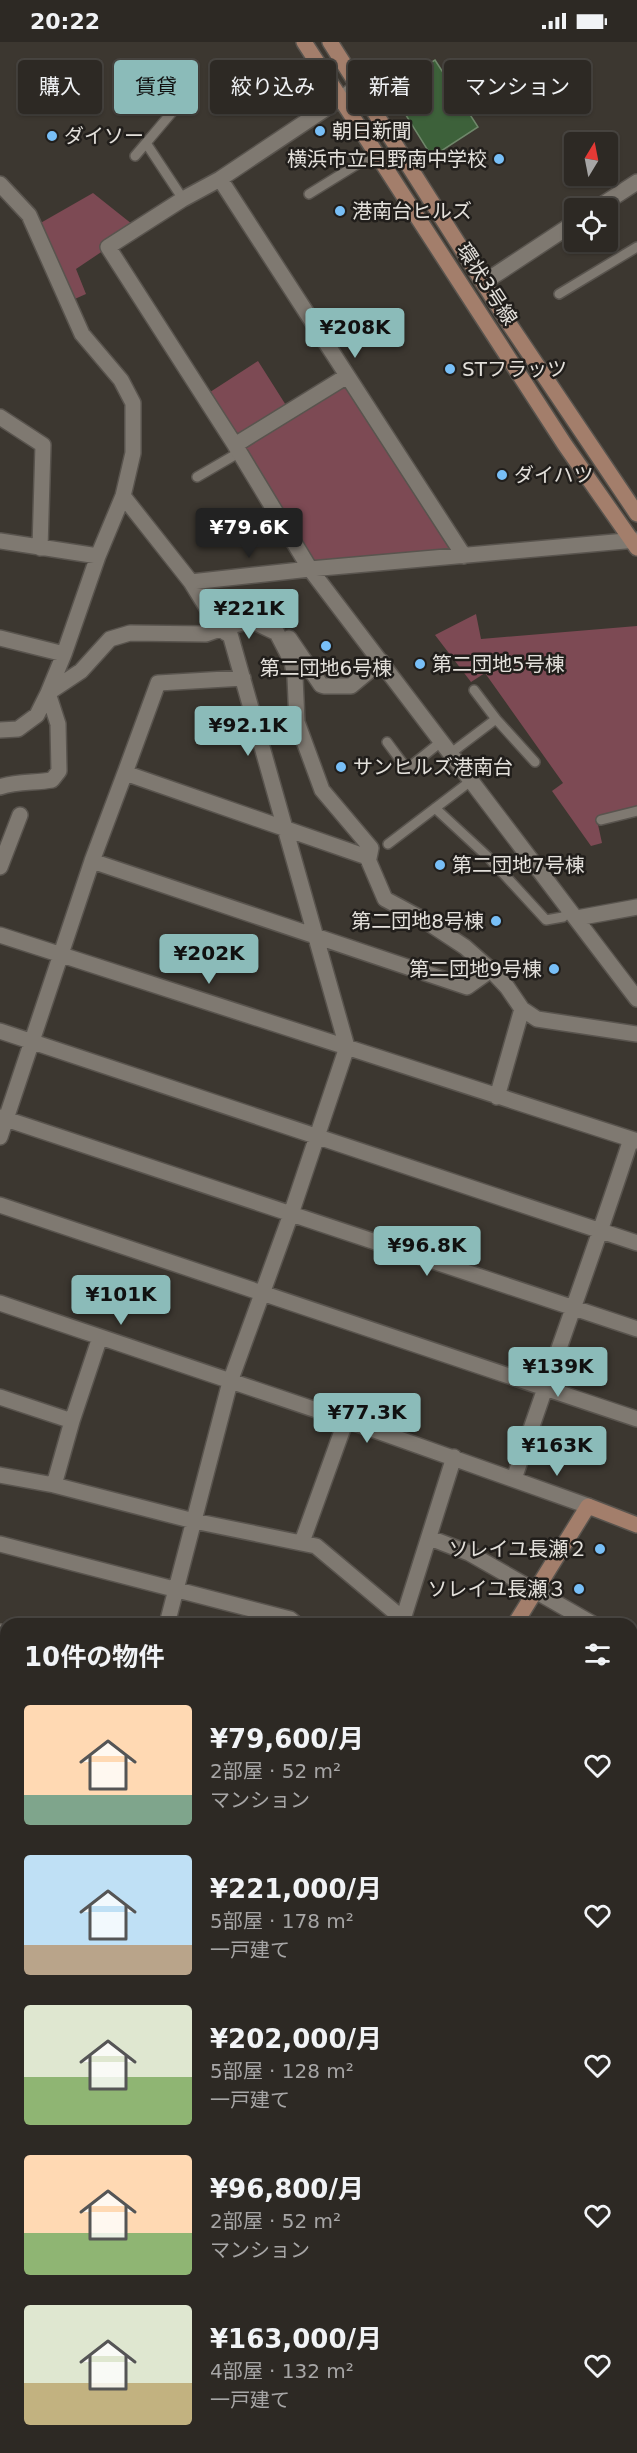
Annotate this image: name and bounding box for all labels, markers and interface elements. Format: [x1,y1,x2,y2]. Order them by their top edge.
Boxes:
text: 20:22 [30,9,100,34]
chip: 購入 [18,60,102,114]
chip: 賃貸 [114,60,198,114]
chip: 絞り込み [210,60,336,114]
chip: 新着 [348,60,432,114]
chip: マンション [444,60,591,114]
place label: 朝日新聞 [332,119,412,143]
place label: ダイソー [64,124,144,148]
marker: 朝日新聞 [313,124,327,138]
marker: ダイソー [45,129,59,143]
north arrow [564,132,618,186]
map controls [564,132,618,252]
place label: 横浜市立日野南中学校 [287,147,487,171]
marker: 横浜市立日野南中学校 [492,152,506,166]
button: locate [564,198,618,252]
place label: 港南台ヒルズ [352,199,472,223]
marker: 港南台ヒルズ [333,204,347,218]
street label: 環状3号線 [452,239,522,329]
pin: ¥208K [313,308,397,359]
text: ¥208K [319,315,391,339]
place label: STフラッツ [462,357,567,381]
marker: STフラッツ [443,362,457,376]
place label: ダイハツ [514,463,594,487]
marker: ダイハツ [495,468,509,482]
pin: ¥79.6K [200,508,298,559]
text: ¥79.6K [210,515,288,539]
pin: ¥221K [207,589,291,640]
text: ¥221K [213,596,285,620]
marker: 第二団地6号棟 [319,639,333,653]
place label: 第二団地5号棟 [432,652,565,676]
place label: 第二団地6号棟 [260,656,392,680]
marker: 第二団地5号棟 [413,657,427,671]
pin: ¥92.1K [199,706,297,757]
text: ¥92.1K [209,713,287,737]
place label: サンヒルズ港南台 [353,755,513,779]
marker: サンヒルズ港南台 [334,760,348,774]
place label: 第二団地7号棟 [452,853,585,877]
marker: 第二団地7号棟 [433,858,447,872]
place label: 第二団地8号棟 [351,909,484,933]
marker: 第二団地8号棟 [489,914,503,928]
pin: ¥202K [167,934,251,985]
text: ¥202K [173,941,245,965]
place label: 第二団地9号棟 [409,957,542,981]
marker: 第二団地9号棟 [547,962,561,976]
pin: ¥96.8K [378,1226,476,1277]
text: ¥96.8K [388,1233,466,1257]
pin: ¥101K [79,1275,163,1326]
text: ¥101K [85,1282,157,1306]
pin: ¥139K [516,1347,600,1398]
text: ¥139K [522,1354,594,1378]
pin: ¥77.3K [318,1393,416,1444]
text: ¥77.3K [328,1400,406,1424]
pin: ¥163K [515,1426,599,1477]
text: ¥163K [521,1433,593,1457]
place label: ソレイユ長瀬２ [448,1537,588,1561]
marker: ソレイユ長瀬２ [593,1542,607,1556]
place label: ソレイユ長瀬３ [427,1577,567,1601]
marker: ソレイユ長瀬３ [572,1582,586,1596]
icon: filters [581,1638,614,1671]
text: 10件の物件 [24,1642,164,1672]
text: ¥79,600/月 [210,1724,364,1754]
icon: home [72,1729,144,1801]
icon: heart [581,1749,614,1782]
text: 2部屋 · 52 m² [210,1759,341,1783]
text: マンション [210,1788,310,1812]
text: ¥221,000/月 [210,1874,382,1904]
icon: home [72,1879,144,1951]
icon: heart [581,1899,614,1932]
text: 5部屋 · 178 m² [210,1909,354,1933]
text: 一戸建て [210,1938,290,1962]
text: ¥202,000/月 [210,2024,382,2054]
icon: home [72,2029,144,2101]
icon: heart [581,2049,614,2082]
text: 5部屋 · 128 m² [210,2059,354,2083]
text: 一戸建て [210,2088,290,2112]
text: ¥96,800/月 [210,2174,364,2204]
icon: home [72,2179,144,2251]
icon: heart [581,2199,614,2232]
text: 2部屋 · 52 m² [210,2209,341,2233]
text: マンション [210,2238,310,2262]
text: ¥163,000/月 [210,2324,382,2354]
icon: home [72,2329,144,2401]
icon: heart [581,2349,614,2382]
text: 4部屋 · 132 m² [210,2359,354,2383]
text: 一戸建て [210,2388,290,2412]

